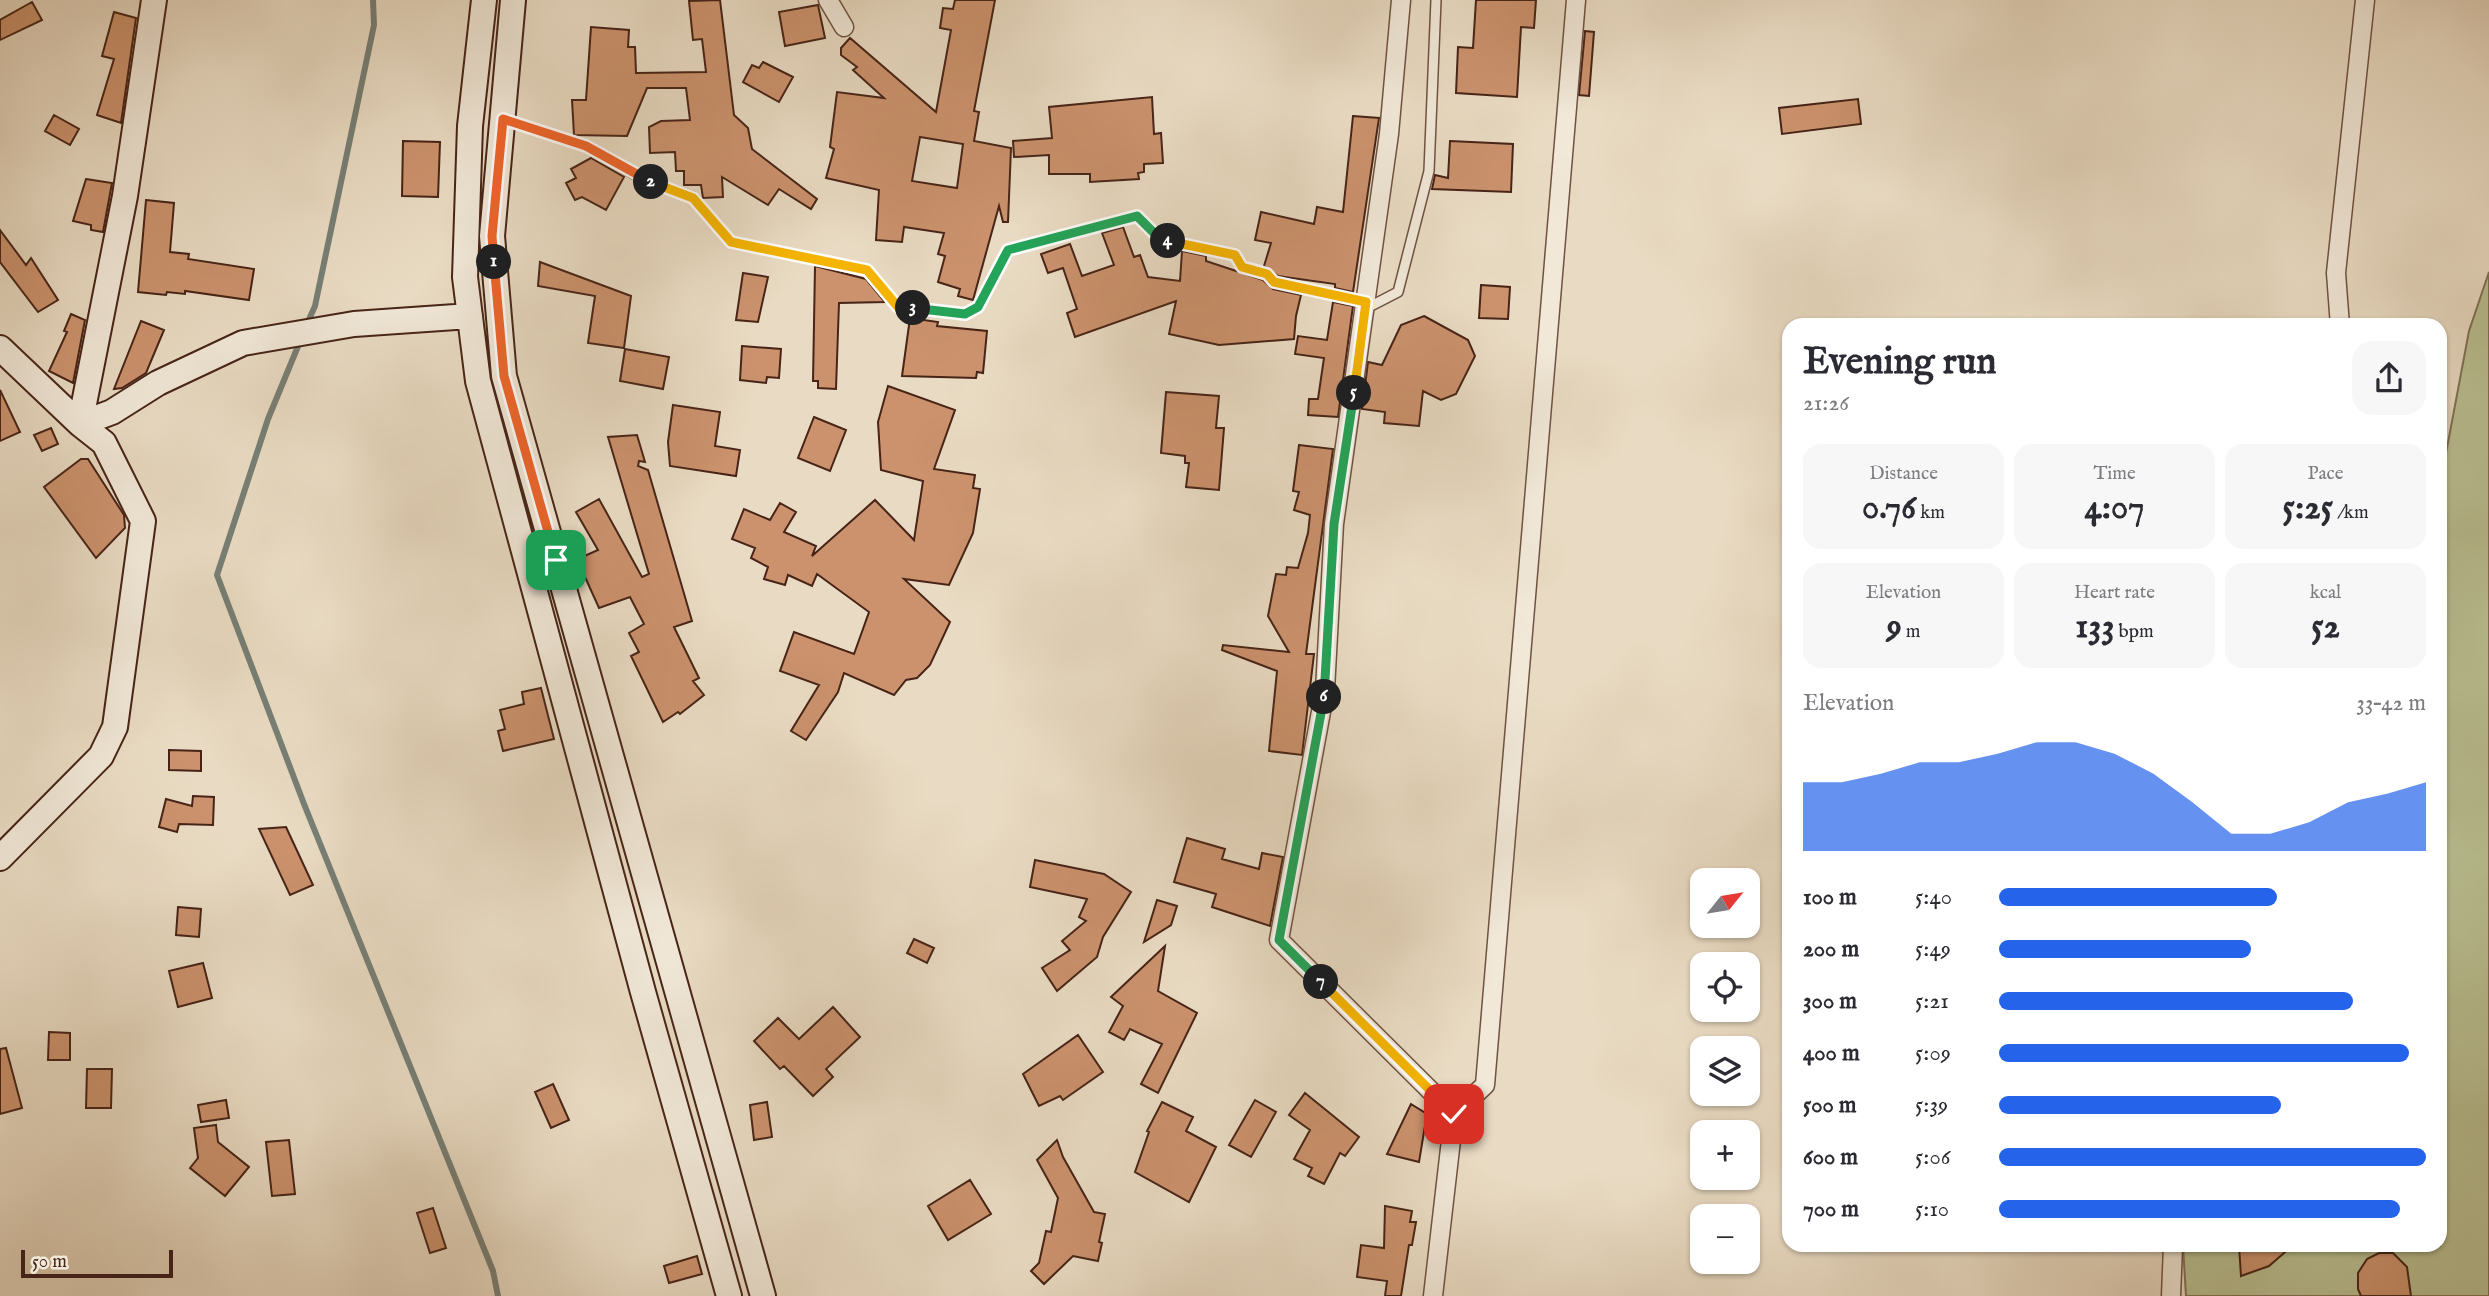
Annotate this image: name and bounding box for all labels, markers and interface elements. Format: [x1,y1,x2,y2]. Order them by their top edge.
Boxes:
pin: 2 [634,164,668,200]
text: 2 [646,169,655,193]
pin: 4 [1150,224,1186,258]
text: 4 [1163,228,1172,252]
pin: 1 [476,244,512,280]
text: 1 [490,249,497,273]
pin: 3 [895,290,930,326]
text: 3 [909,295,916,319]
text: Evening run [1803,339,1997,387]
button: share [2352,341,2426,415]
pin: 5 [1336,376,1372,410]
text: 5 [1350,380,1357,404]
text: 21:26 [1803,389,1849,418]
text: Distance [1869,462,1938,486]
text: Time [2093,462,2136,486]
text: Pace [2308,462,2343,486]
text: 0.76 [1862,486,1916,531]
text: 4:07 [2085,486,2144,531]
text: 5:25 [2282,486,2333,531]
text: km [1916,501,1945,525]
text: /km [2333,501,2369,525]
pin [526,530,586,590]
icon: arrive [537,541,575,579]
text: Elevation [1866,581,1941,605]
text: Heart rate [2074,581,2155,605]
text: kcal [2310,581,2341,605]
text: 9 [1886,605,1902,650]
text: 133 [2075,605,2114,650]
text: 52 [2311,605,2340,650]
text: m [1902,620,1921,644]
text: bpm [2114,620,2154,644]
pin: 6 [1306,680,1342,714]
text: 6 [1319,684,1328,708]
text: Elevation [1803,689,1894,718]
text: 33–42 m [2356,689,2426,718]
north arrow [1690,868,1760,938]
map controls [1690,868,1760,1274]
text: 100 m [1803,883,1857,912]
text: 5:40 [1915,883,1952,912]
text: 200 m [1803,935,1859,964]
text: 5:49 [1915,935,1951,964]
button: locate [1690,952,1760,1022]
pin: 7 [1304,964,1338,1000]
text: 7 [1316,969,1325,993]
text: 300 m [1803,987,1857,1016]
text: 5:21 [1915,987,1949,1016]
button: layers [1690,1036,1760,1106]
text: 400 m [1803,1039,1860,1068]
text: 5:09 [1915,1039,1951,1068]
pin [1424,1084,1484,1144]
text: 500 m [1803,1091,1857,1120]
text: 5:39 [1915,1091,1948,1120]
icon: check [1435,1095,1473,1133]
button: + [1690,1120,1760,1190]
text: 600 m [1803,1143,1858,1172]
text: 5:06 [1915,1143,1950,1172]
text: 700 m [1803,1195,1859,1224]
text: 5:10 [1915,1195,1949,1224]
button: − [1690,1204,1760,1274]
scale bar [21,1247,173,1279]
text: 50 m [32,1250,67,1274]

